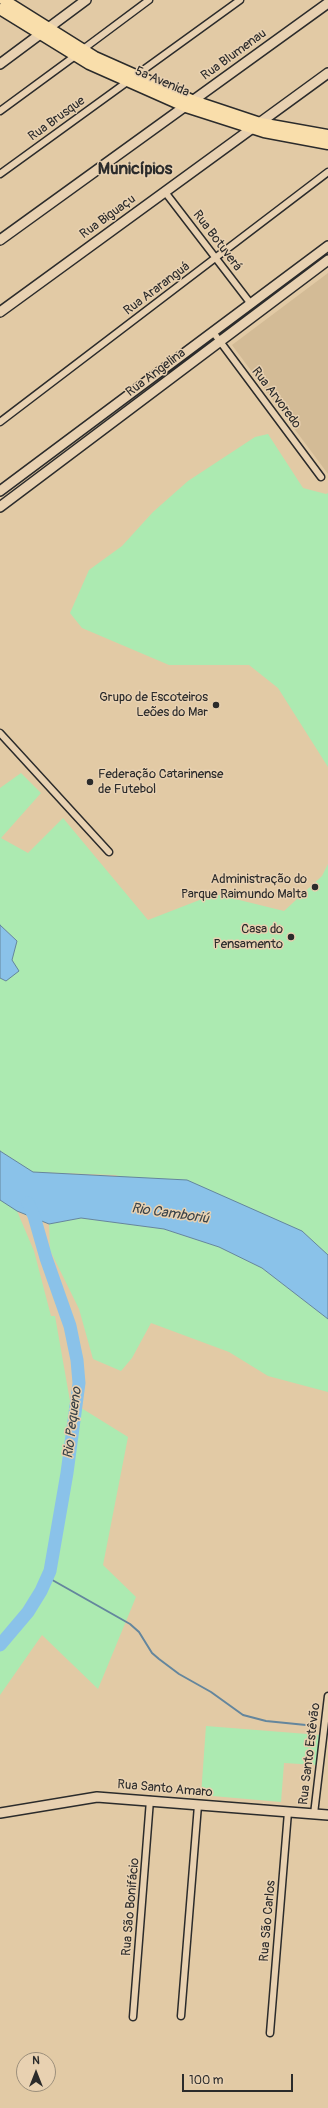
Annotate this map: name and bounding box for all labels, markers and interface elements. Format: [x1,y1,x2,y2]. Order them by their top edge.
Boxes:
street label: Rua Blumenau [198,26,270,84]
street label: 5ª Avenida [132,64,192,100]
street label: Rua Brusque [26,93,88,145]
district label: Municípios [98,160,172,180]
street label: Rua Biguaçu [77,192,139,242]
street label: Rua Botuverá [189,208,245,274]
street label: Rua Araranguá [121,259,193,319]
street label: Rua Angelina [123,346,189,400]
street label: Rua Arvoredo [248,364,304,432]
place label: Grupo de Escoteiros Leões do Mar [99,690,208,721]
marker: Grupo de Escoteiros Leões do Mar [211,700,221,710]
place label: Federação Catarinense de Futebol [98,767,223,798]
marker: Federação Catarinense de Futebol [85,777,95,787]
place label: Administração do Parque Raimundo Malta [181,872,307,903]
marker: Administração do Parque Raimundo Malta [310,882,320,892]
place label: Casa do Pensamento [214,922,283,953]
marker: Casa do Pensamento [286,932,296,942]
water label: Rio Camboriú [130,1200,210,1228]
water label: Rio Pequeno [60,1386,86,1460]
street label: Rua Santo Estêvão [296,1702,324,1806]
street label: Rua Santo Amaro [117,1777,213,1801]
street label: Rua São Bonifácio [119,1857,143,1957]
street label: Rua São Carlos [257,1880,279,1962]
north arrow [16,2052,56,2092]
text: N [32,2054,40,2067]
scale bar [184,2066,295,2092]
text: 100 m [189,2073,223,2088]

